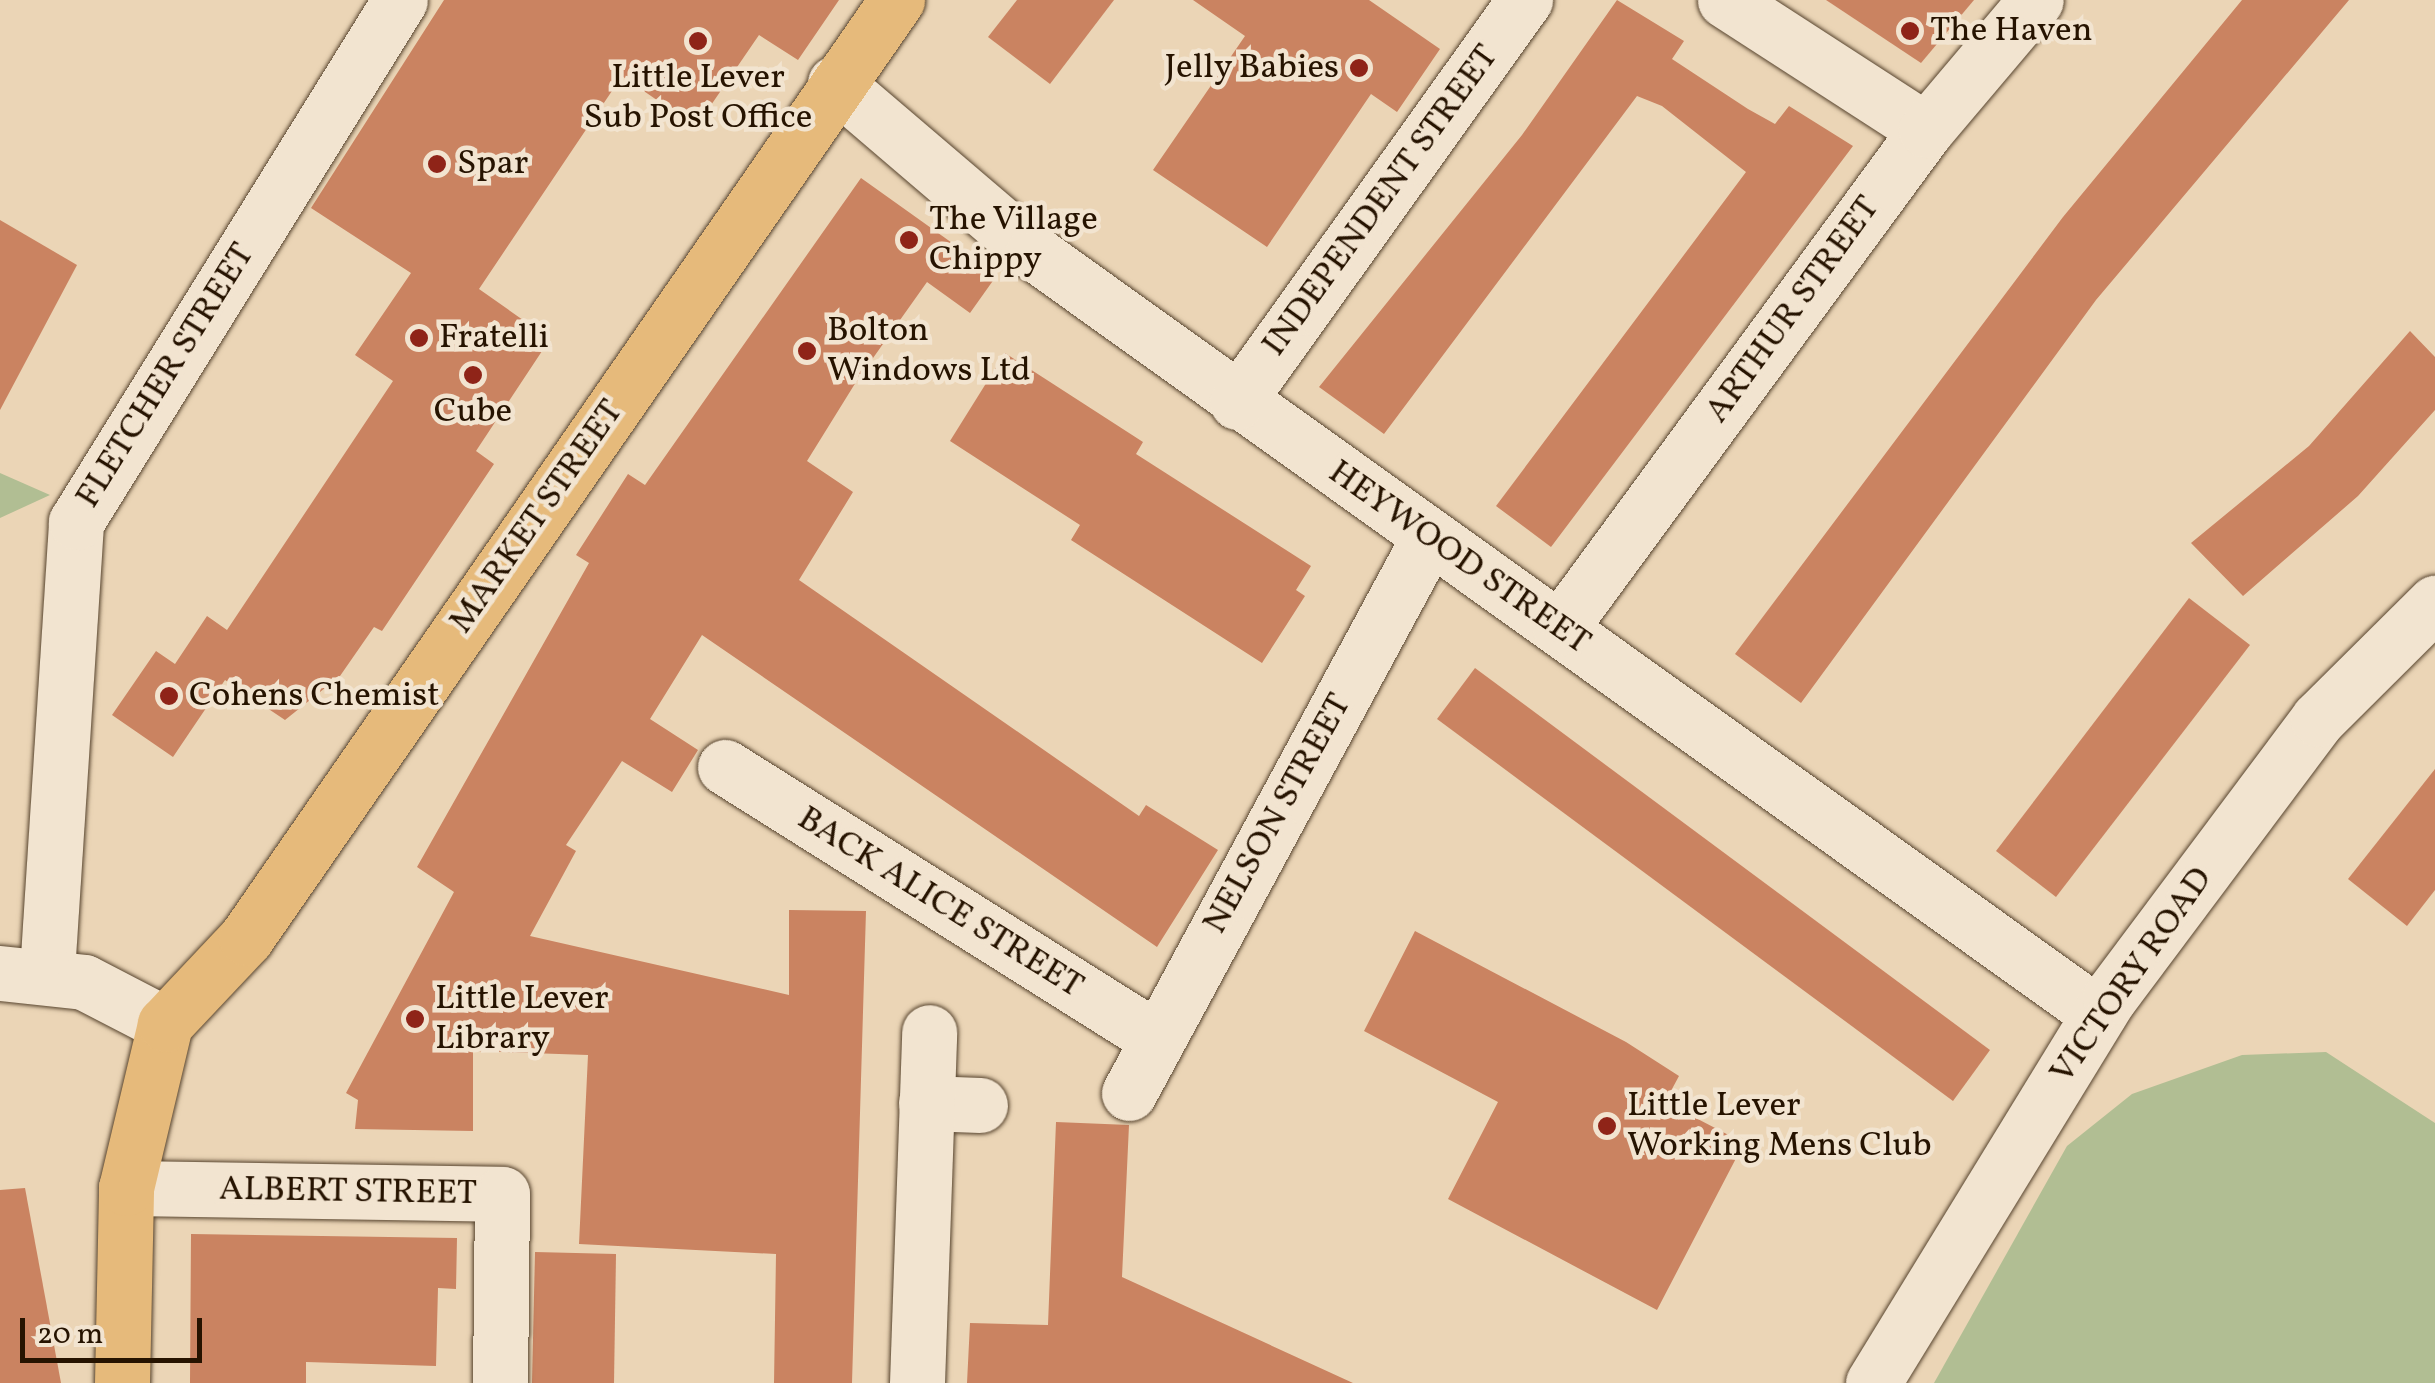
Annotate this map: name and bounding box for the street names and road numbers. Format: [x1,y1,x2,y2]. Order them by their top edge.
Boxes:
street label: INDEPENDENT STREET [1254,37,1508,365]
street label: ARTHUR STREET [1697,188,1889,432]
street label: FLETCHER STREET [68,236,264,516]
street label: MARKET STREET [441,392,633,642]
street label: HEYWOOD STREET [1320,452,1598,664]
street label: NELSON STREET [1195,687,1361,941]
street label: BACK ALICE STREET [789,798,1091,1008]
street label: VICTORY ROAD [2042,859,2222,1093]
street label: ALBERT STREET [218,1169,478,1215]

